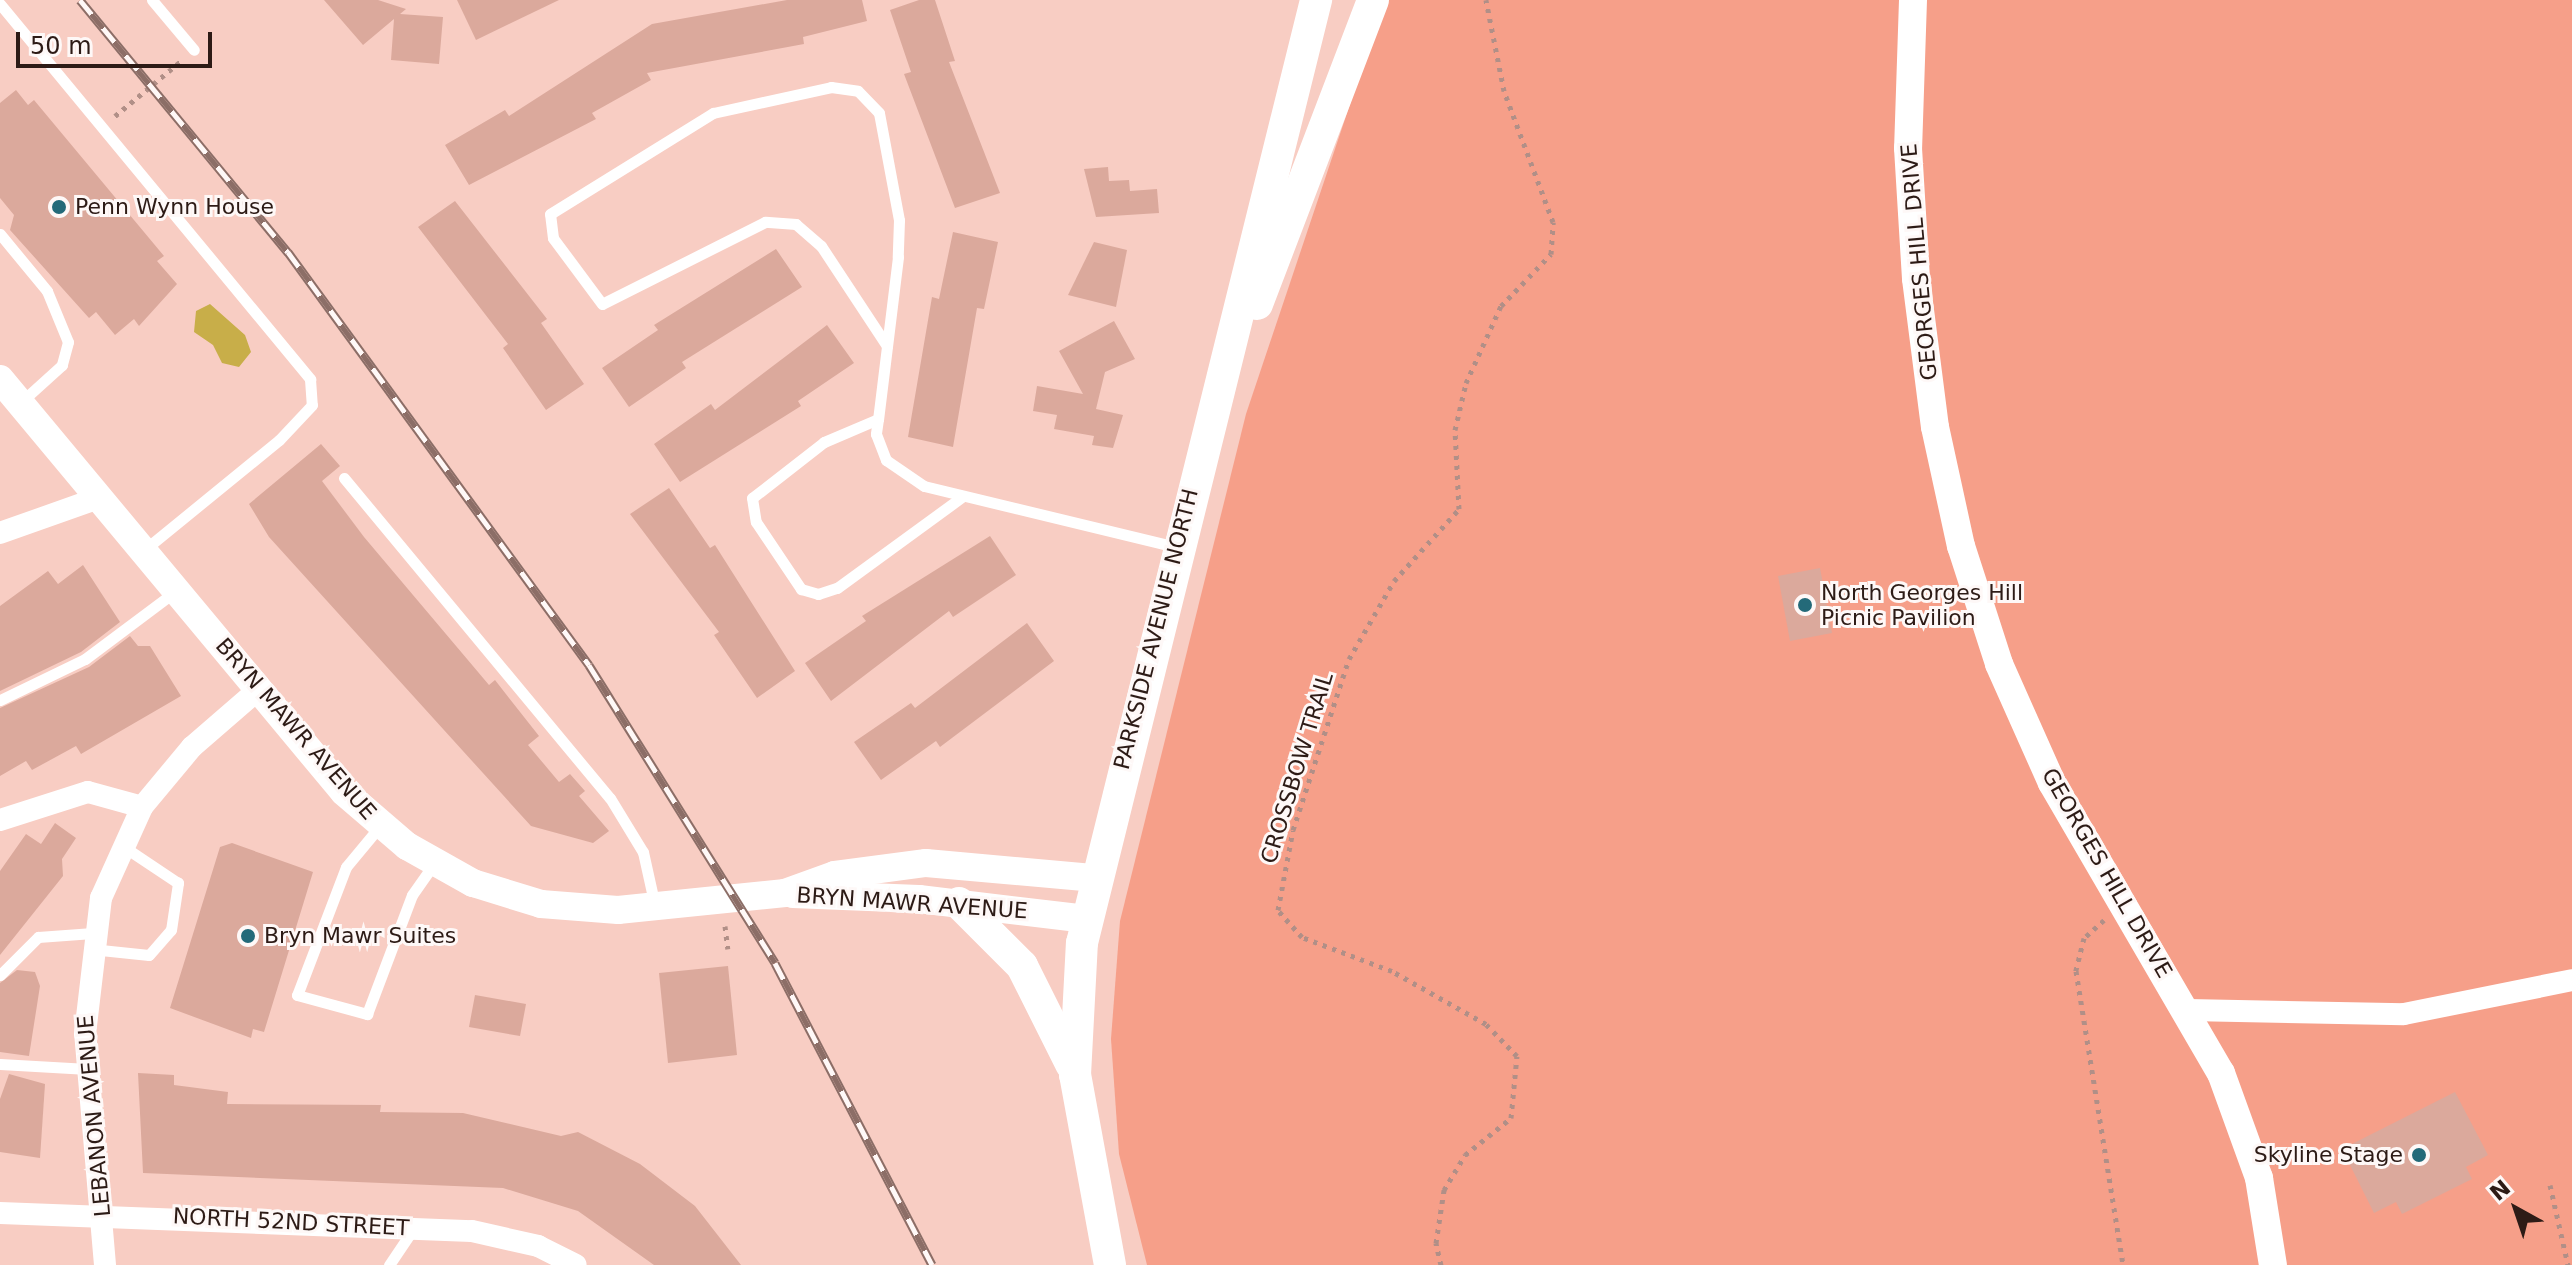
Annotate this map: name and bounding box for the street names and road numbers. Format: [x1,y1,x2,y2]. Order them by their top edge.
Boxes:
street label: GEORGES HILL DRIVE [1895,142,1943,382]
street label: PARKSIDE AVENUE NORTH [1108,486,1204,772]
street label: BRYN MAWR AVENUE [210,633,382,825]
street label: CROSSBOW TRAIL [1255,669,1339,867]
street label: GEORGES HILL DRIVE [2036,763,2178,983]
street label: BRYN MAWR AVENUE [795,882,1029,924]
street label: LEBANON AVENUE [72,1014,116,1218]
street label: NORTH 52ND STREET [172,1203,410,1241]

